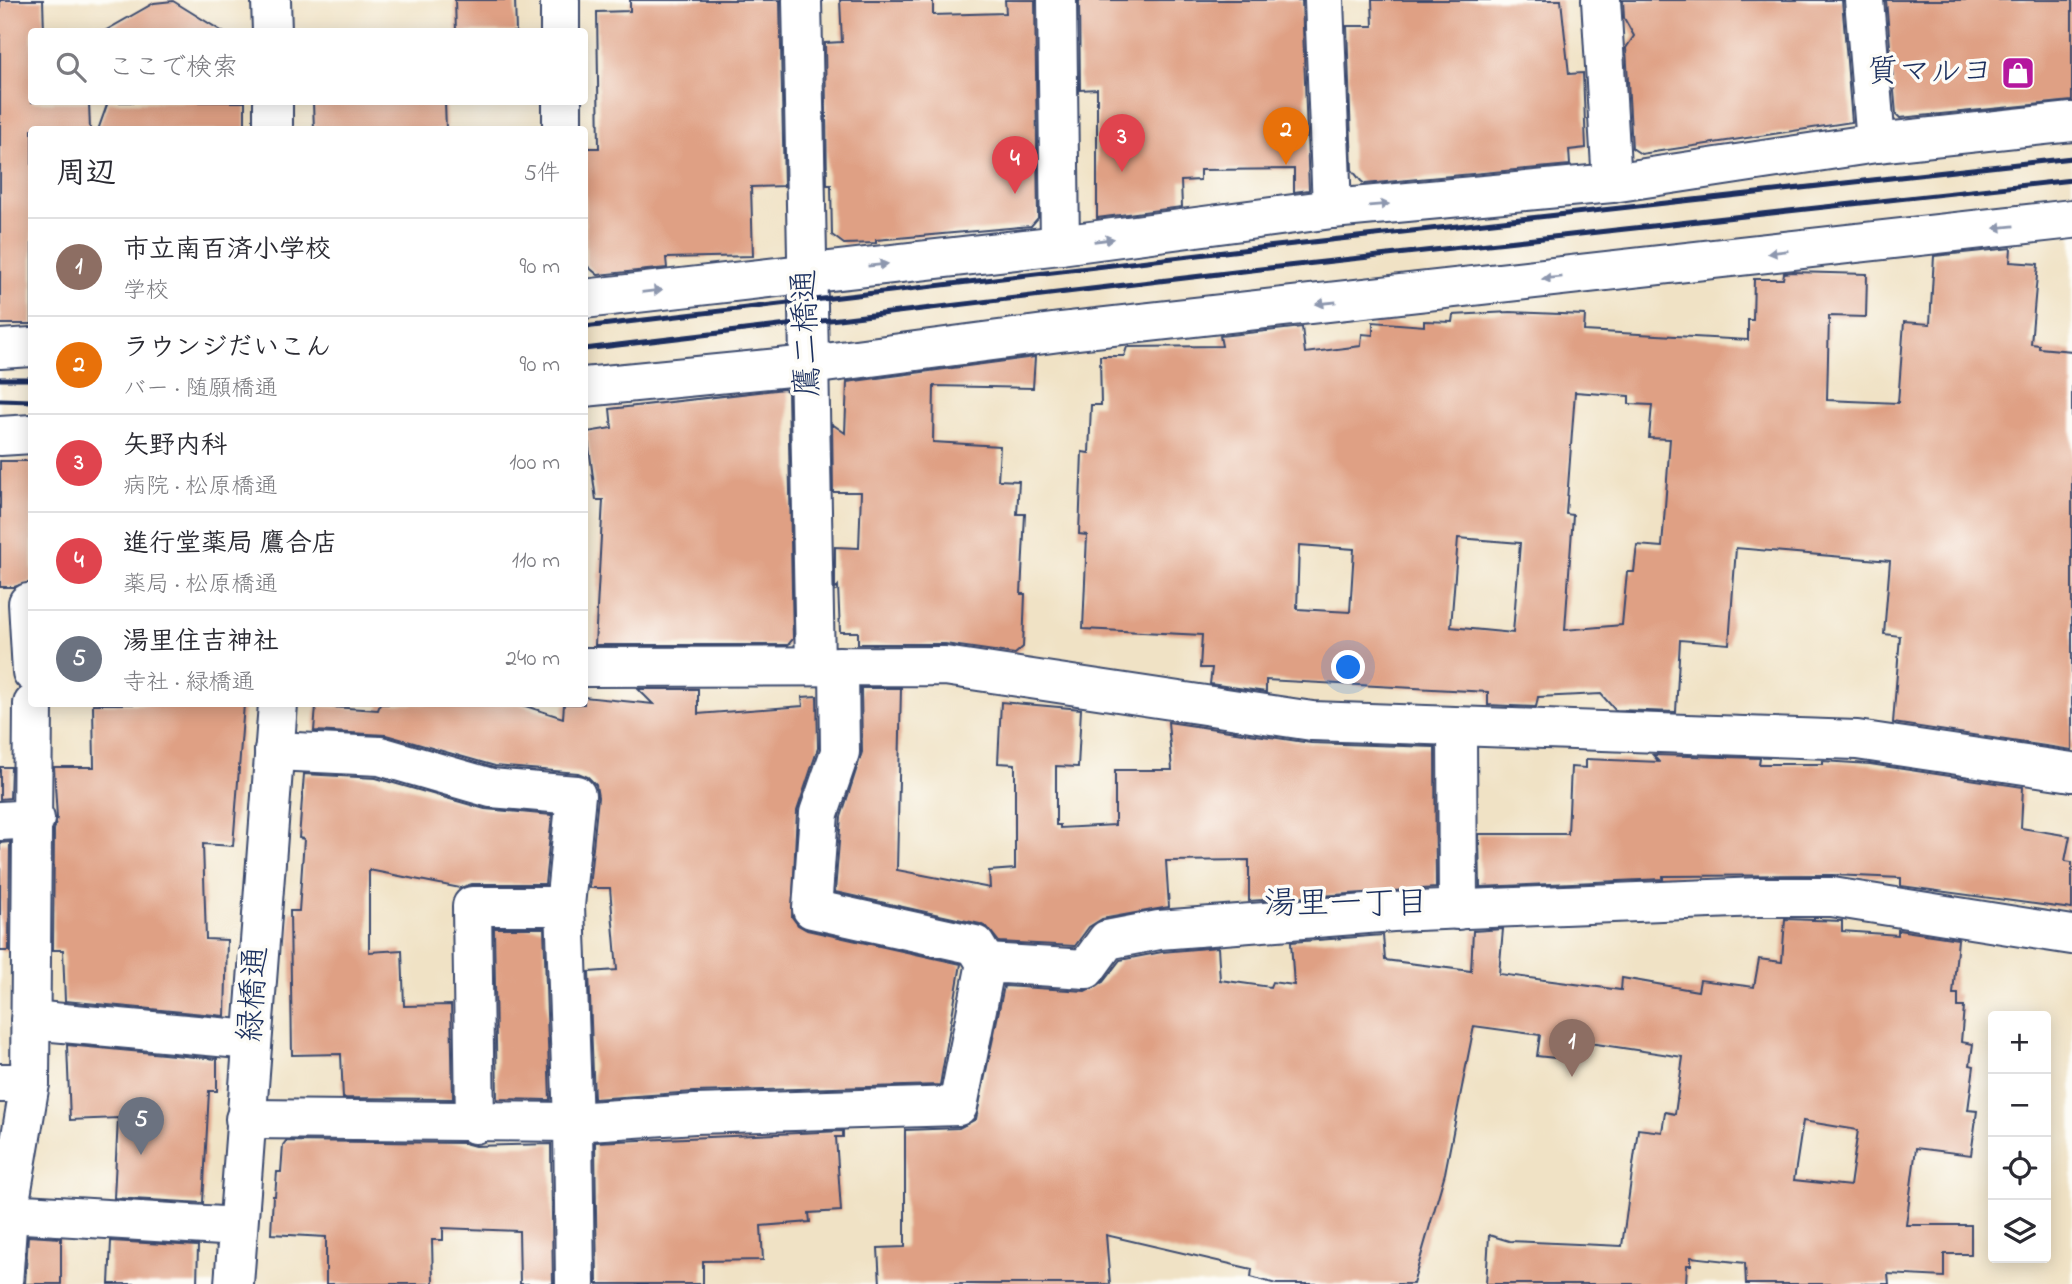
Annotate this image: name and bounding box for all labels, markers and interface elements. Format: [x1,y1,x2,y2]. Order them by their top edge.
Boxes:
search box [28,28,588,105]
icon: search [52,48,90,86]
text: ここで検索 [108,50,238,88]
place label: 質マルヨ [1867,50,1994,97]
shop icon: 質マルヨ [1999,54,2037,92]
pin: 2 [1263,107,1309,165]
pin: 3 [1099,114,1145,172]
pin: 4 [992,136,1038,194]
text: 周辺 [56,153,116,197]
text: 5件 [524,158,560,191]
one-way arrow [1368,199,1390,210]
one-way arrow [1993,221,2015,232]
text: 市立南百済小学校 [123,232,331,270]
one-way arrow [1093,234,1115,245]
one-way arrow [1767,247,1789,258]
text: 1 [75,251,83,284]
text: 90 m [520,251,560,284]
one-way arrow [867,260,889,271]
street label: 鷹二橋通 [782,268,834,398]
one-way arrow [1541,273,1563,284]
text: 学校 [123,275,169,308]
one-way arrow [641,286,663,297]
one-way arrow [1315,297,1337,308]
text: ラウンジだいこん [123,330,331,368]
text: 2 [73,349,85,382]
text: 90 m [520,349,560,382]
text: バー · 随願橋通 [123,373,277,406]
text: 矢野内科 [123,428,227,466]
text: 3 [74,447,84,480]
text: 100 m [509,447,560,480]
text: 病院 · 松原橋通 [123,471,277,504]
text: 進行堂薬局 鷹合店 [123,526,338,564]
text: 4 [74,545,84,578]
text: 110 m [512,545,560,578]
text: 薬局 · 松原橋通 [123,569,277,602]
text: 湯里住吉神社 [123,624,279,662]
text: 5 [72,643,86,676]
text: 240 m [506,643,560,676]
your location [1331,650,1365,684]
text: 寺社 · 緑橋通 [123,667,254,700]
district label: 湯里一丁目 [1264,881,1429,929]
street label: 緑橋通 [228,944,282,1044]
map controls [1988,1011,2051,1263]
button: + [1988,1011,2051,1074]
pin: 1 [1549,1019,1595,1077]
button: − [1988,1074,2051,1137]
pin: 5 [118,1097,164,1155]
button: locate [1988,1137,2051,1200]
button: layers [1988,1200,2051,1263]

